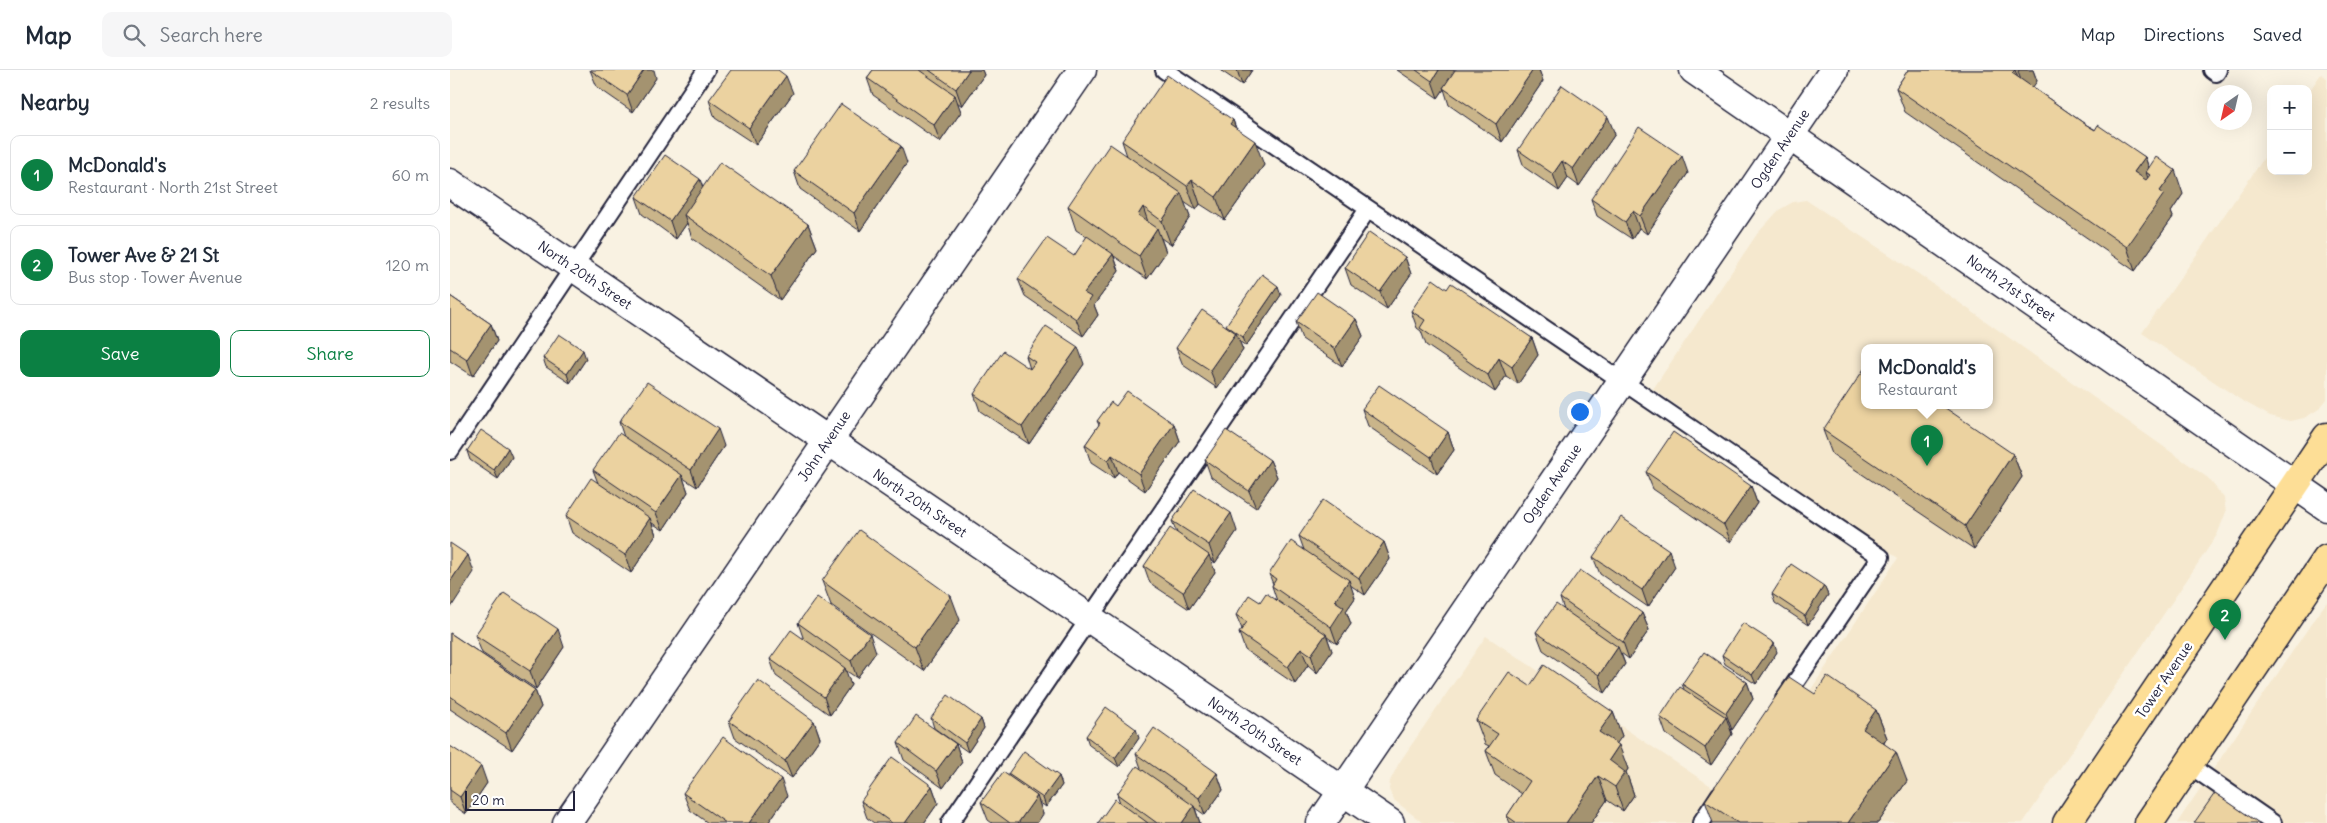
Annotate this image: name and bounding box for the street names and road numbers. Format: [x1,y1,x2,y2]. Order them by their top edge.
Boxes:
street label: Ogden Avenue [1747,106,1813,192]
street label: North 20th Street [535,237,636,313]
street label: North 21st Street [1963,251,2059,325]
street label: John Avenue [794,407,854,485]
street label: Ogden Avenue [1519,441,1585,527]
street label: North 20th Street [870,465,971,541]
street label: Tower Avenue [2132,638,2196,722]
street label: North 20th Street [1205,693,1306,769]

